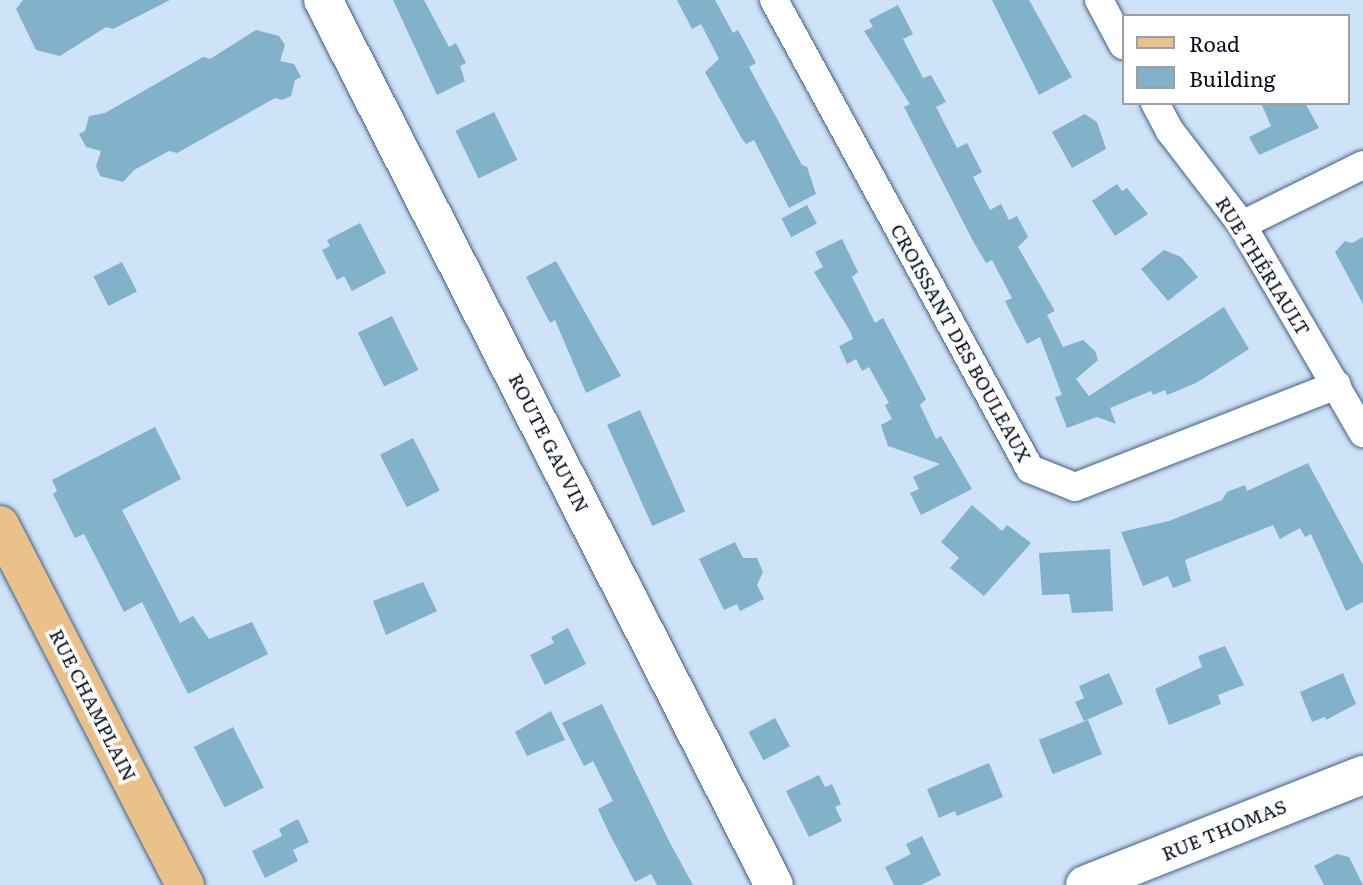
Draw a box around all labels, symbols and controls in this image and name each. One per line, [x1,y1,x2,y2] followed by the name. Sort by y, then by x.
[1122,14,1349,105] legend
[1189,27,1240,58] text: Road
[1189,62,1275,93] text: Building
[1211,192,1315,340] street label: RUE THÉRIAULT
[886,220,1036,466] street label: CROISSANT DES BOULEAUX
[504,370,594,516] street label: ROUTE GAUVIN
[45,625,141,785] street label: RUE CHAMPLAIN
[1158,795,1290,865] street label: RUE THOMAS

